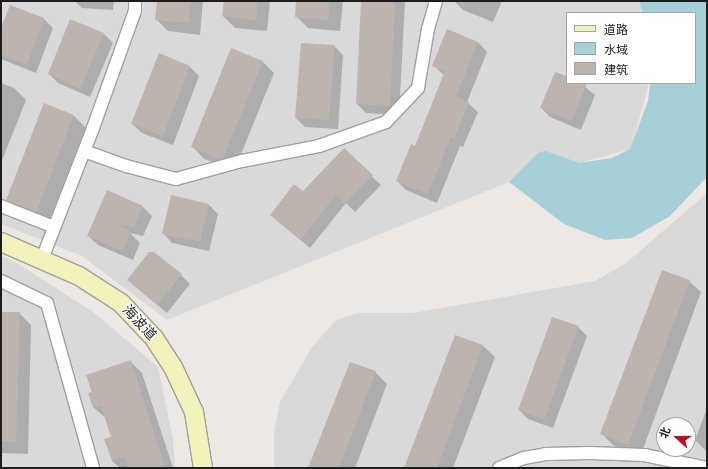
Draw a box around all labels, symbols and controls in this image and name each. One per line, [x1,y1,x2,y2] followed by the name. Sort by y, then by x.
[566,12,696,84] legend
[604,23,628,37] text: 道路
[604,43,628,57] text: 水域
[604,63,628,77] text: 建筑
[119,302,159,344] street label: 海波道
[656,417,696,457] north arrow
[657,425,673,440] text: 北

